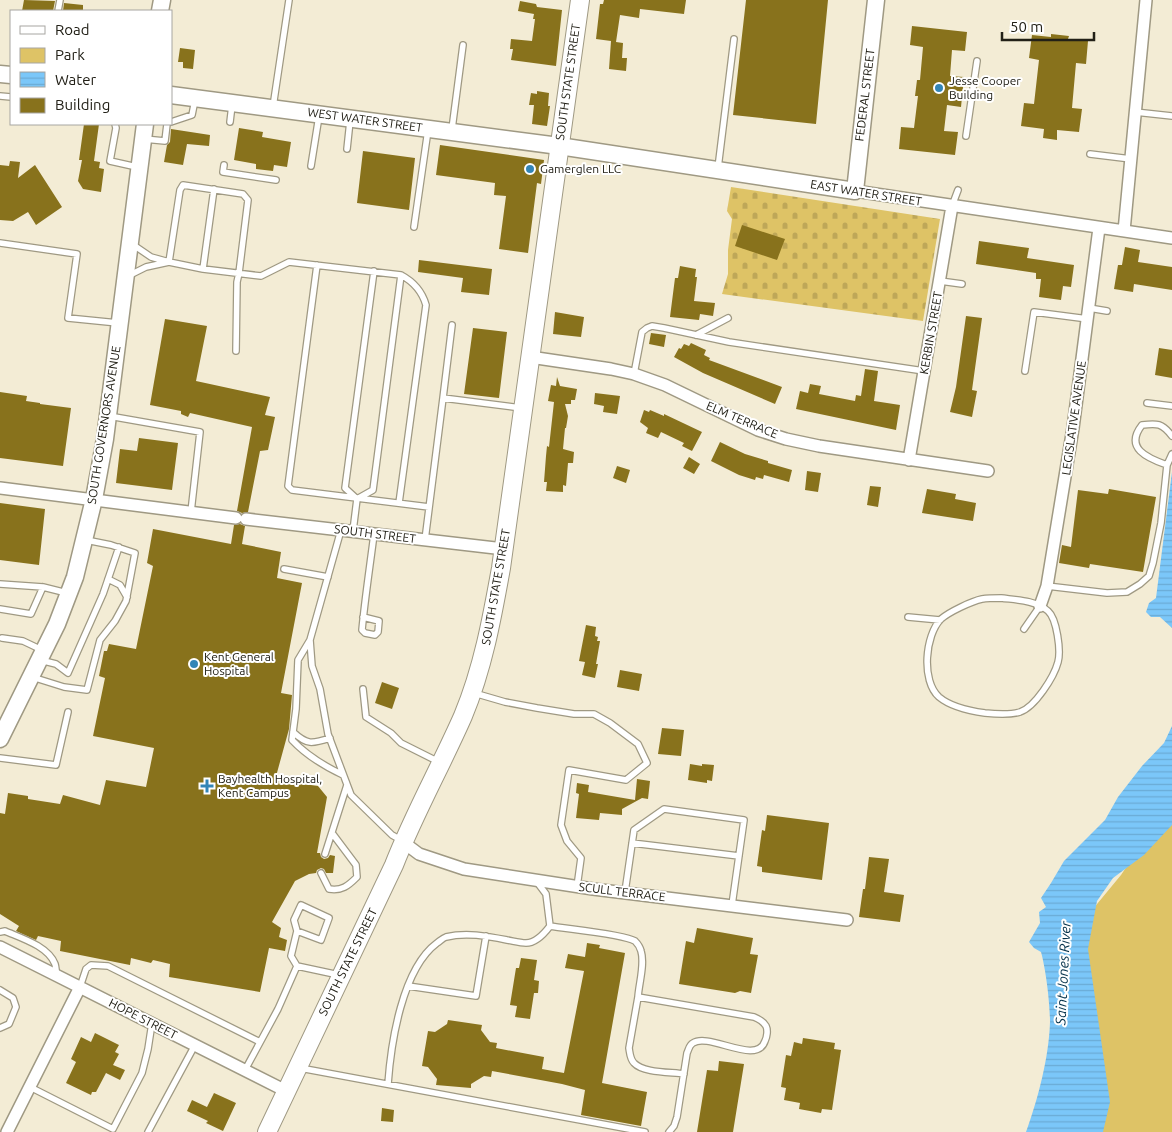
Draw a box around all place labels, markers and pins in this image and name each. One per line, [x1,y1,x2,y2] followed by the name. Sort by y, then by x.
[949,74,1021,101] place label: Jesse Cooper Building
[933,82,945,94] marker: Jesse Cooper Building
[540,162,622,175] place label: Gamerglen LLC
[524,163,536,175] marker: Gamerglen LLC
[204,650,274,677] place label: Kent General Hospital
[188,658,200,670] marker: Kent General Hospital
[218,772,322,799] place label: Bayhealth Hospital, Kent Campus
[200,779,214,793] marker: Bayhealth Hospital, Kent Campus

